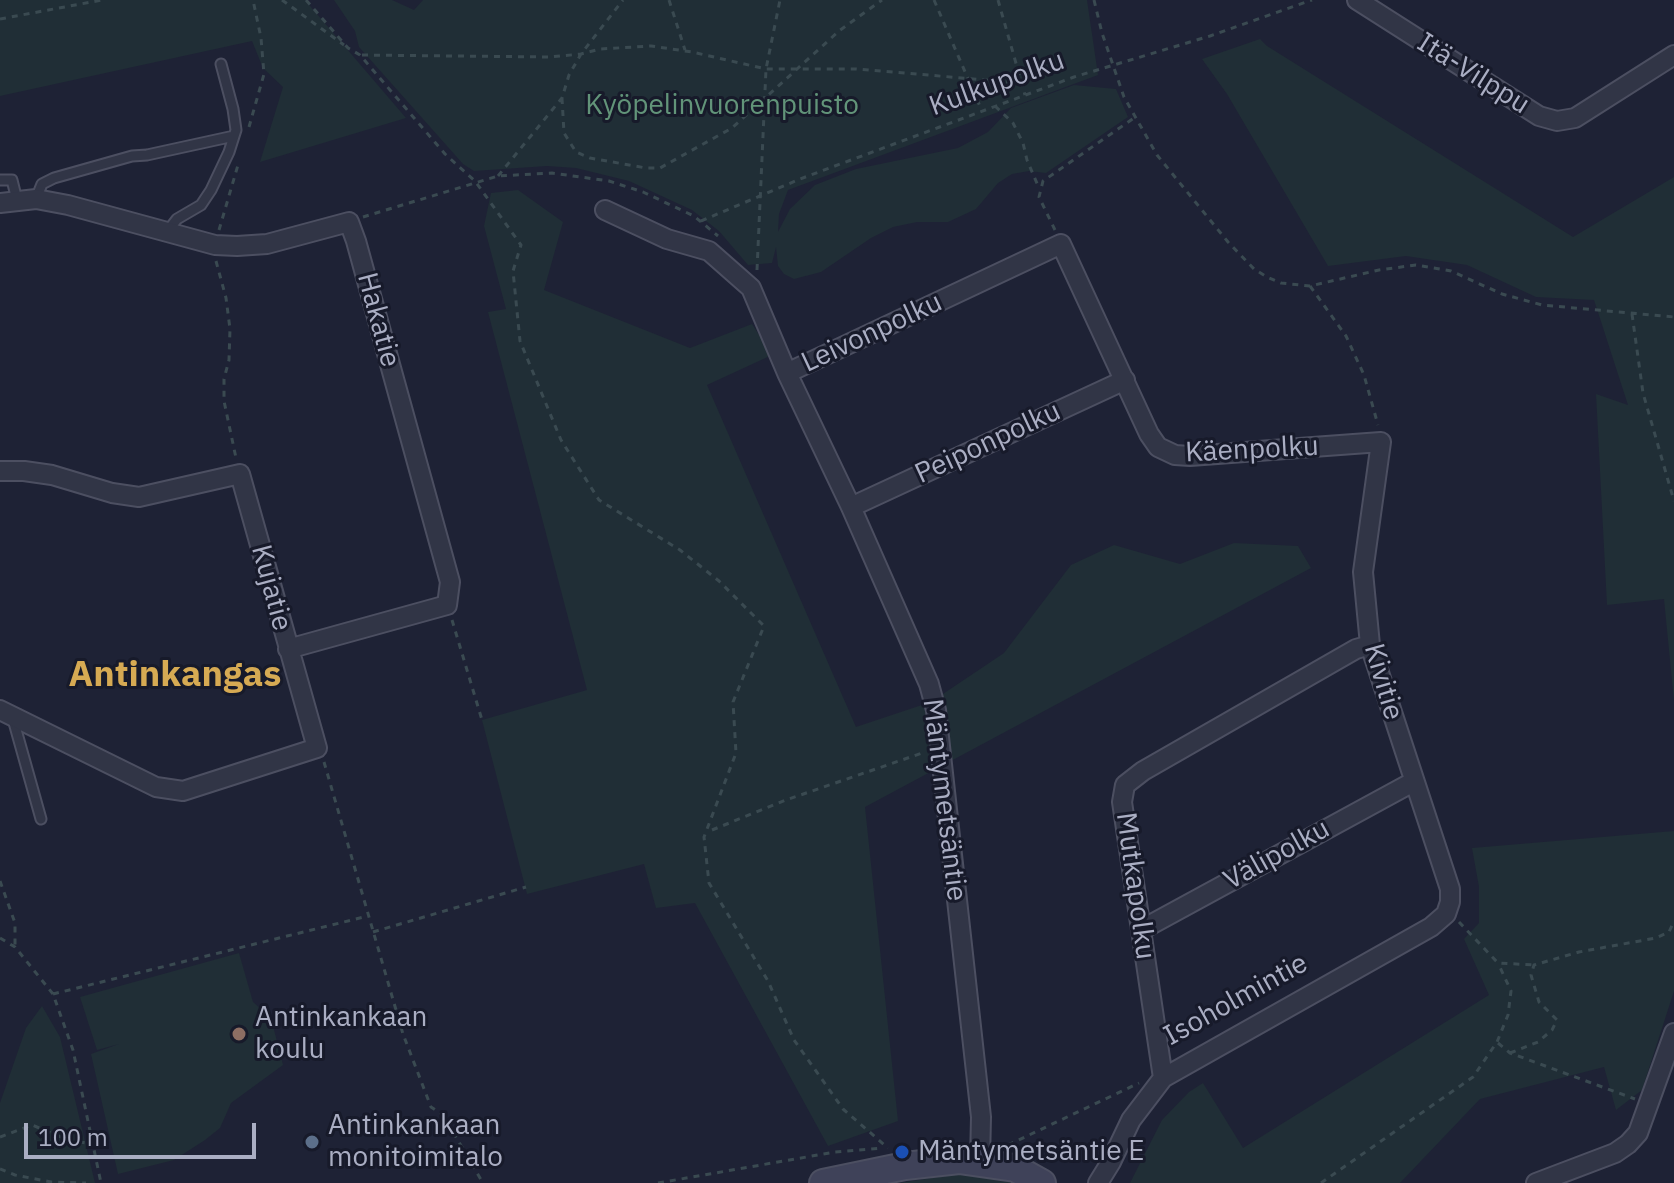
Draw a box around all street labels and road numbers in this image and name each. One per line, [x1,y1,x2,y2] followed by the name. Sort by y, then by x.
[1411,26,1535,122] street label: Itä-Vilppu
[925,44,1069,124] street label: Kulkupolku
[349,269,407,371] street label: Hakatie
[796,286,948,380] street label: Leivonpolku
[910,395,1066,491] street label: Peiponpolku
[1184,430,1320,470] street label: Käenpolku
[243,541,299,635] street label: Kujatie
[1356,640,1410,724] street label: Kivitie
[915,697,973,903] street label: Mäntymetsäntie
[1108,810,1162,962] street label: Mutkapolku
[1218,812,1336,898] street label: Välipolku
[1158,947,1314,1053] street label: Isoholmintie

